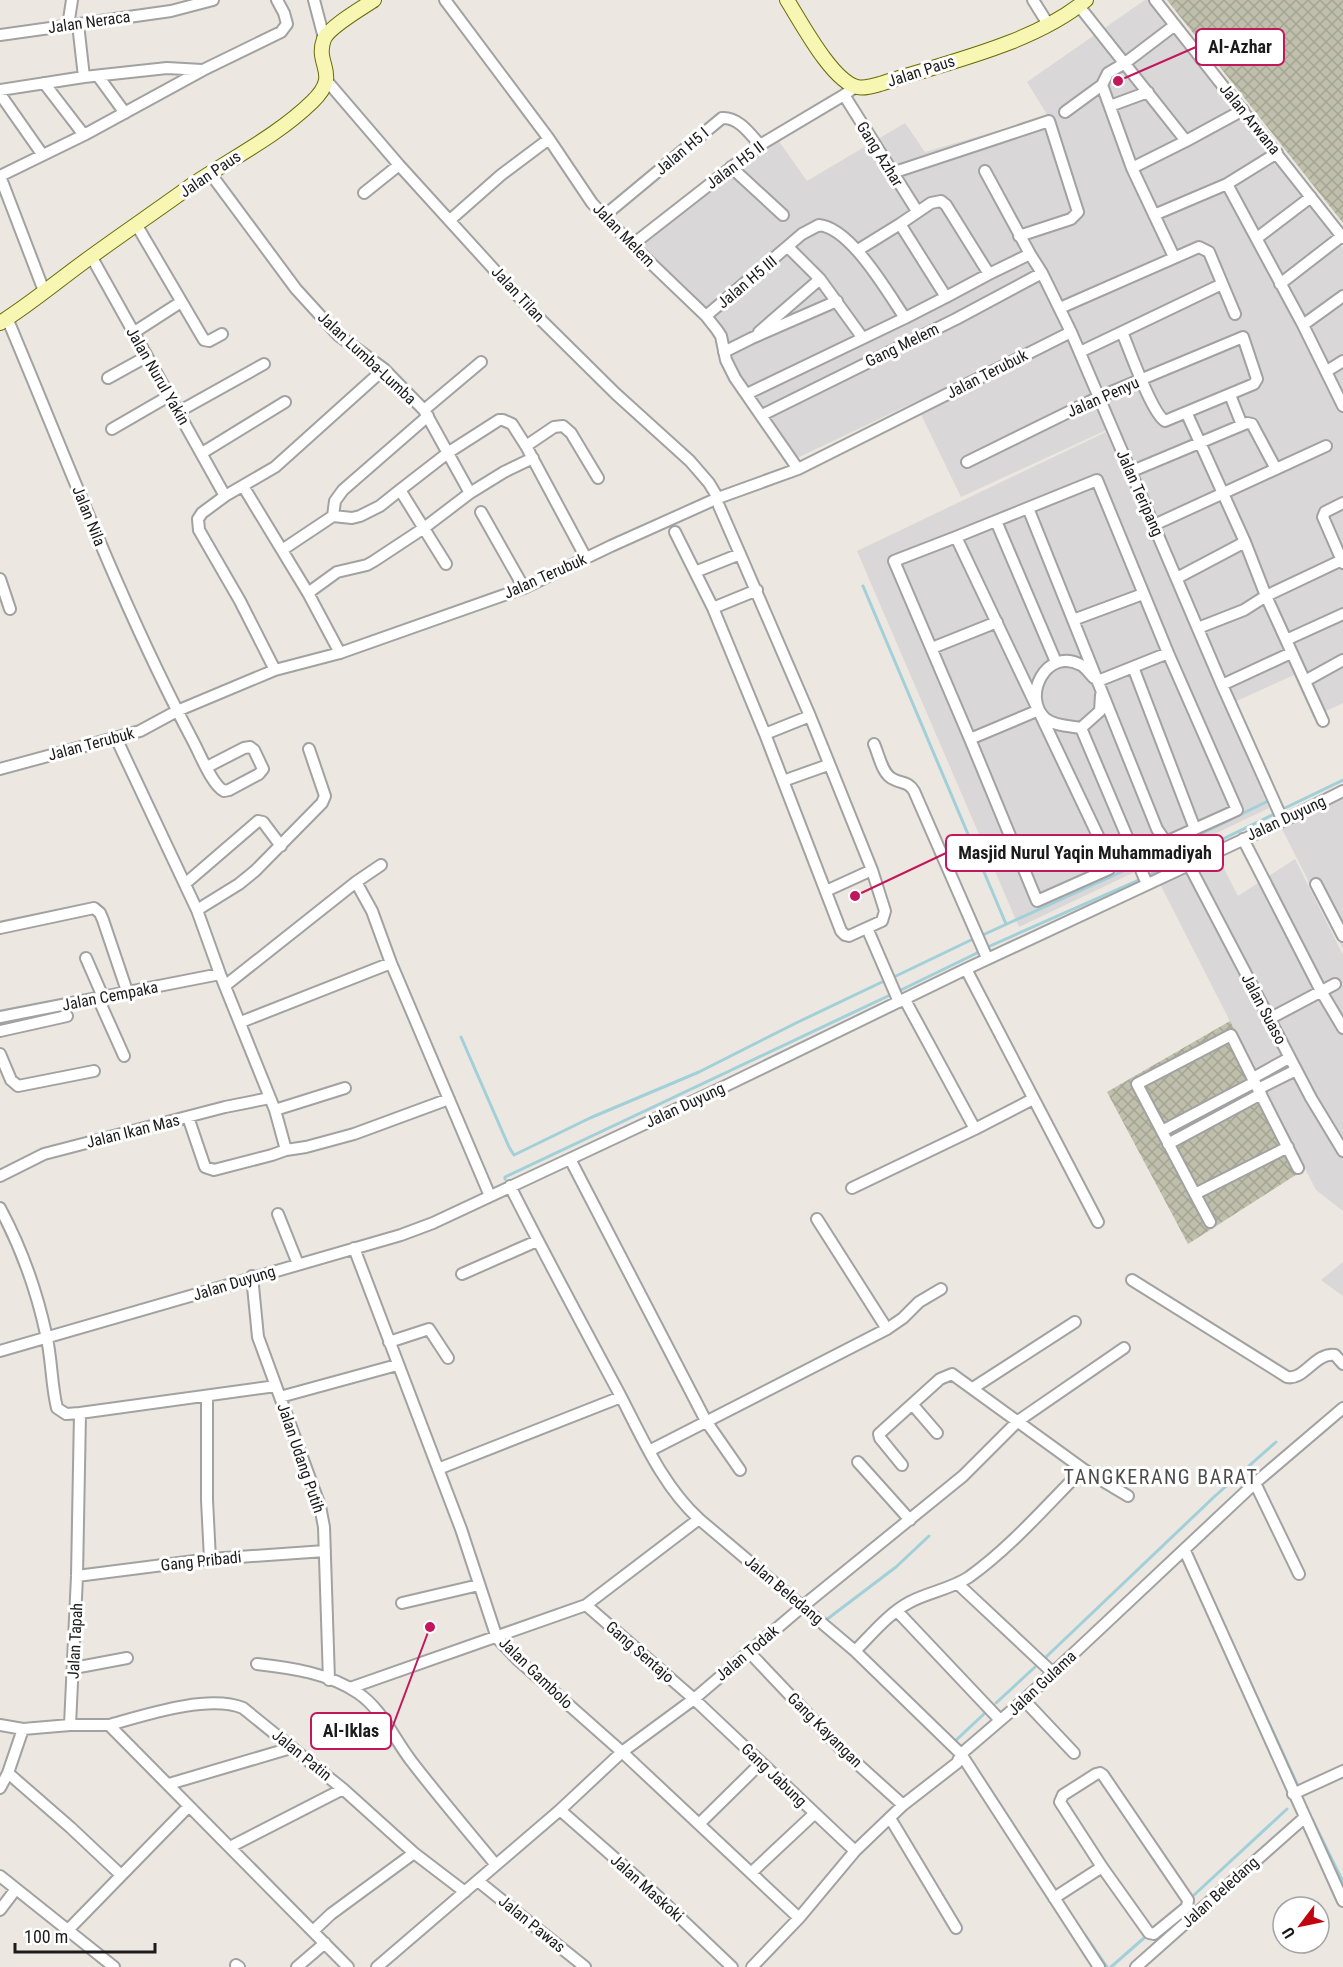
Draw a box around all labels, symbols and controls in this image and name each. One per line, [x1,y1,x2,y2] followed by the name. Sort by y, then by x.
[47,7,131,37] street label: Jalan Neraca
[1196,29,1284,65] callout: Al-Azhar
[1208,36,1272,57] text: Al-Azhar
[885,51,957,91] street label: Jalan Paus
[1216,80,1284,158] street label: Jalan Arwana
[853,118,907,190] street label: Gang Azhar
[652,123,712,179] street label: Jalan H5 I
[702,137,768,193] street label: Jalan H5 II
[176,147,244,201] street label: Jalan Paus
[589,199,659,271] street label: Jalan Melem
[713,252,781,312] street label: Jalan H5 III
[488,262,548,326] street label: Jalan Tilan
[314,308,420,408] street label: Jalan Lumba-Lumba
[862,319,942,371] street label: Gang Melem
[122,324,194,428] street label: Jalan Nurul Yakin
[943,345,1031,403] street label: Jalan Terubuk
[1064,373,1142,421] street label: Jalan Penyu
[1112,447,1168,539] street label: Jalan Teripang
[68,483,110,549] street label: Jalan Nila
[501,549,590,603] street label: Jalan Terubuk
[46,723,137,765] street label: Jalan Terubuk
[1243,791,1329,845] street label: Jalan Duyung
[946,835,1223,871] callout: Masjid Nurul Yaqin Muhammadiyah
[958,842,1212,863] text: Masjid Nurul Yaqin Muhammadiyah
[1237,970,1291,1048] street label: Jalan Suaso
[60,977,160,1015] street label: Jalan Cempaka
[642,1078,728,1132] street label: Jalan Duyung
[84,1110,182,1152] street label: Jalan Ikan Mas
[191,1261,277,1305] street label: Jalan Duyung
[273,1401,329,1515] street label: Jalan Udang Putih
[1064,1465,1258,1489] district label: TANGKERANG BARAT
[160,1547,242,1575] street label: Gang Pribadi
[741,1552,827,1628] street label: Jalan Beledang
[64,1602,86,1680] street label: Jalan Tapah
[602,1617,678,1687] street label: Gang Sentajo
[712,1621,783,1685] street label: Jalan Todak
[495,1633,577,1713] street label: Jalan Gambolo
[1004,1647,1080,1719] street label: Jalan Gulama
[784,1689,866,1771] street label: Gang Kayangan
[311,1713,391,1749] callout: Al-Iklas
[323,1720,379,1741] text: Al-Iklas
[269,1725,335,1785] street label: Jalan Patin
[738,1739,810,1811] street label: Gang Jabung
[607,1850,687,1926] street label: Jalan Maskoki
[1178,1853,1262,1931] street label: Jalan Beledang
[495,1891,569,1957] street label: Jalan Pawas
[1271,1895,1331,1955] north arrow
[15,1916,154,1954] scale bar
[1278,1924,1299,1942] text: U
[24,1926,68,1947] text: 100 m

